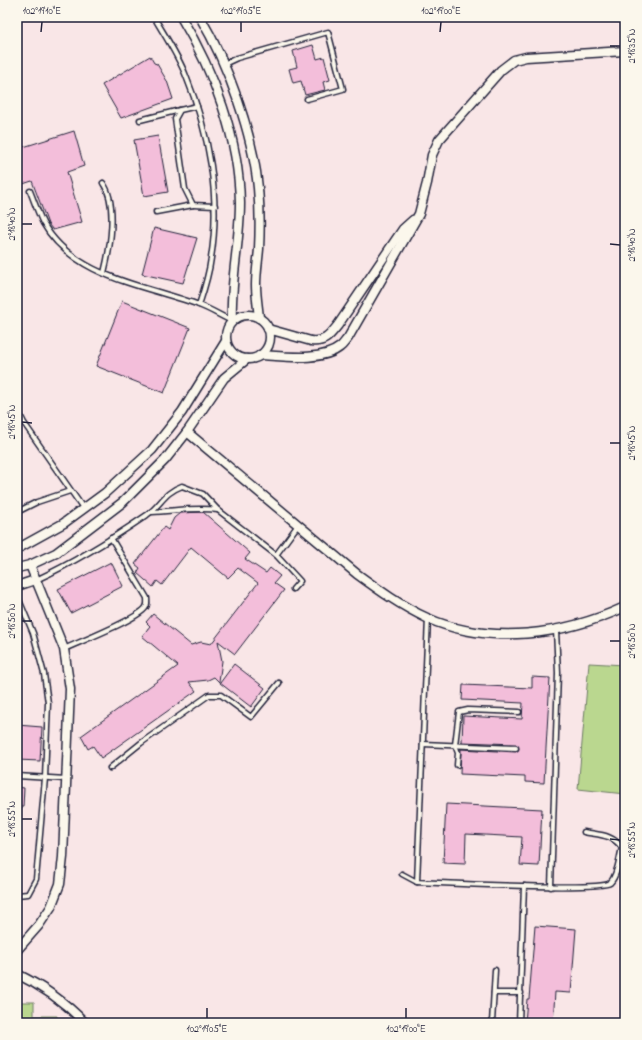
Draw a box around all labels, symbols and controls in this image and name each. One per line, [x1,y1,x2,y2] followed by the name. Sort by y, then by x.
[23,4,61,19] text: 102°19'10"E
[221,4,261,19] text: 102°19'05"E
[421,4,461,19] text: 102°19'00"E
[625,28,640,63] text: 2°18'35"N
[5,207,20,241] text: 2°18'40"N
[625,228,640,262] text: 2°18'40"N
[5,404,20,439] text: 2°18'45"N
[625,425,640,460] text: 2°18'45"N
[5,603,20,638] text: 2°18'50"N
[625,623,640,658] text: 2°18'50"N
[5,801,20,837] text: 2°18'55"N
[625,822,640,858] text: 2°18'55"N
[187,1022,227,1037] text: 102°19'05"E
[386,1022,426,1037] text: 102°19'00"E

